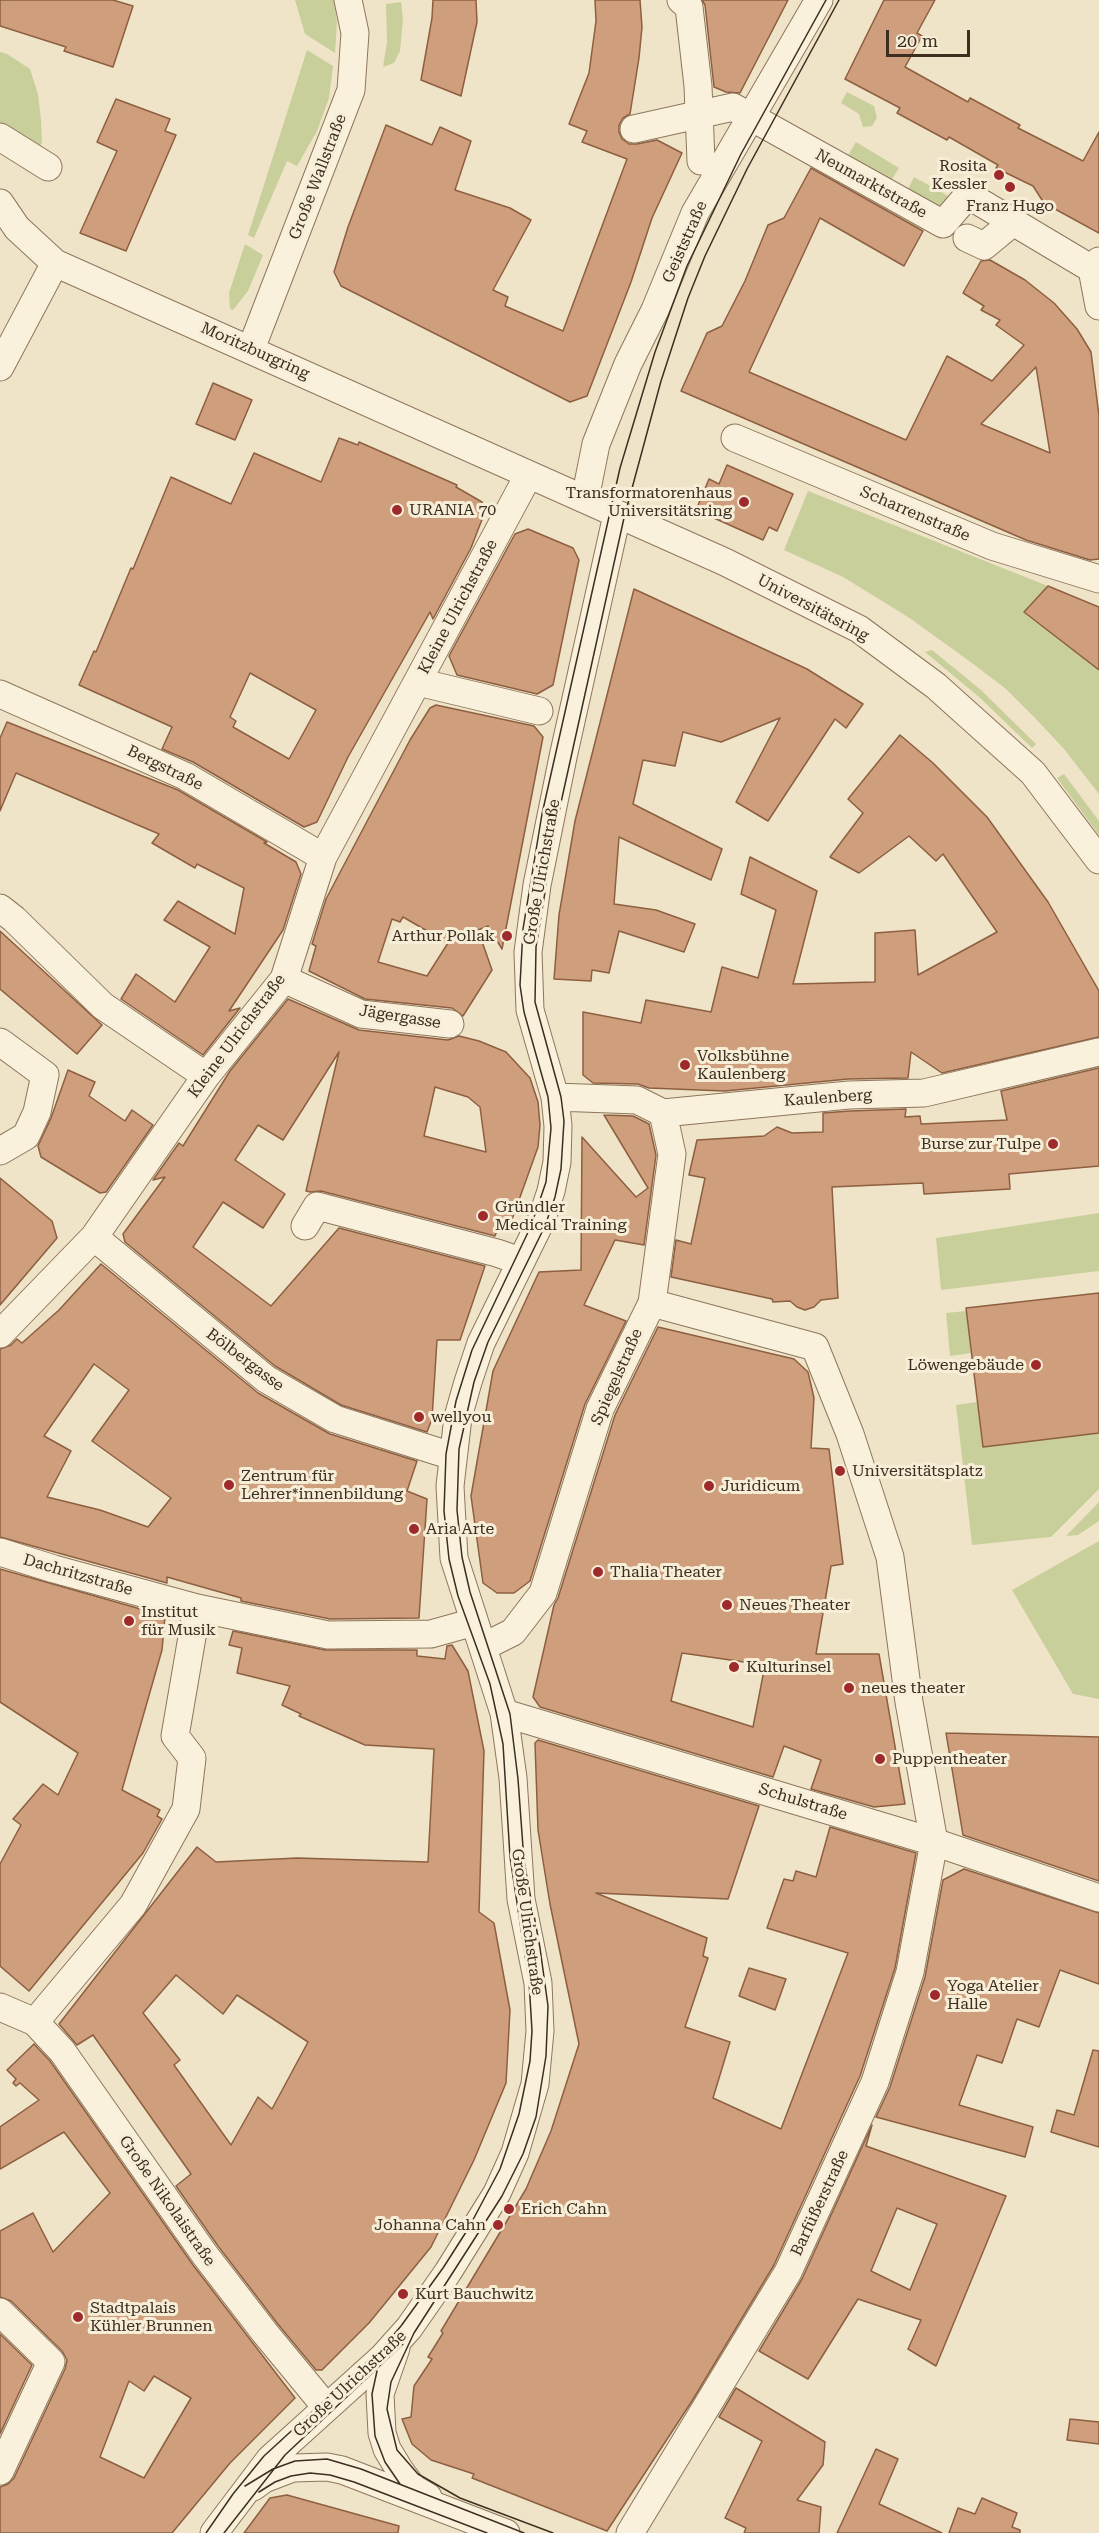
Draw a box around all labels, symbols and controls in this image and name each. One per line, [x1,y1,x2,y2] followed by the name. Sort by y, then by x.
[889,18,973,56] scale bar
[897,30,938,51] text: 20 m
[285,111,351,243] street label: Große Wallstraße
[812,145,930,223] street label: Neumarktstraße
[931,156,987,194] place label: Rosita Kessler
[992,168,1006,182] marker: Rosita Kessler
[1003,180,1017,194] marker: Franz Hugo
[966,196,1054,216] place label: Franz Hugo
[658,198,712,286] street label: Geiststraße
[198,318,312,384] street label: Moritzburgring
[857,482,973,546] street label: Scharrenstraße
[566,483,732,521] place label: Transformatorenhaus Universitätsring
[737,495,751,509] marker: Transformatorenhaus Universitätsring
[409,500,496,520] place label: URANIA 70
[390,503,404,517] marker: URANIA 70
[414,536,502,678] street label: Kleine Ulrichstraße
[754,570,872,646] street label: Universitätsring
[124,741,206,795] street label: Bergstraße
[520,798,564,946] street label: Große Ulrichstraße
[392,926,495,946] place label: Arthur Pollak
[500,929,514,943] marker: Arthur Pollak
[184,970,290,1102] street label: Kleine Ulrichstraße
[358,1001,442,1033] street label: Jägergasse
[697,1046,789,1084] place label: Volksbühne Kaulenberg
[678,1058,692,1072] marker: Volksbühne Kaulenberg
[783,1085,873,1111] street label: Kaulenberg
[921,1134,1041,1154] place label: Burse zur Tulpe
[1046,1137,1060,1151] marker: Burse zur Tulpe
[495,1197,626,1235] place label: Gründler Medical Training
[476,1209,490,1223] marker: Gründler Medical Training
[202,1325,288,1395] street label: Bölbergasse
[587,1326,647,1428] street label: Spiegelstraße
[907,1355,1024,1375] place label: Löwengebäude
[1029,1358,1043,1372] marker: Löwengebäude
[431,1407,491,1427] place label: wellyou
[412,1410,426,1424] marker: wellyou
[852,1461,982,1481] place label: Universitätsplatz
[833,1464,847,1478] marker: Universitätsplatz
[241,1466,403,1504] place label: Zentrum für Lehrer*innenbildung
[721,1476,800,1496] place label: Juridicum
[222,1478,236,1492] marker: Zentrum für Lehrer*innenbildung
[702,1479,716,1493] marker: Juridicum
[426,1519,494,1539] place label: Aria Arte
[407,1522,421,1536] marker: Aria Arte
[21,1550,135,1600] street label: Dachritzstraße
[610,1562,722,1582] place label: Thalia Theater
[591,1565,605,1579] marker: Thalia Theater
[739,1595,850,1615] place label: Neues Theater
[720,1598,734,1612] marker: Neues Theater
[141,1602,216,1640] place label: Institut für Musik
[122,1614,136,1628] marker: Institut für Musik
[746,1657,831,1677] place label: Kulturinsel
[727,1660,741,1674] marker: Kulturinsel
[861,1678,965,1698] place label: neues theater
[842,1681,856,1695] marker: neues theater
[892,1749,1007,1769] place label: Puppentheater
[873,1752,887,1766] marker: Puppentheater
[756,1779,850,1825] street label: Schulstraße
[507,1848,547,1996] street label: Große Ulrichstraße
[947,1976,1039,2014] place label: Yoga Atelier Halle
[928,1988,942,2002] marker: Yoga Atelier Halle
[115,2132,219,2270] street label: Große Nikolaistraße
[787,2147,853,2259] street label: Barfüßerstraße
[521,2199,607,2219] place label: Erich Cahn
[502,2202,516,2216] marker: Erich Cahn
[374,2215,486,2235] place label: Johanna Cahn
[491,2218,505,2232] marker: Johanna Cahn
[415,2284,533,2304] place label: Kurt Bauchwitz
[396,2287,410,2301] marker: Kurt Bauchwitz
[90,2298,213,2336] place label: Stadtpalais Kühler Brunnen
[71,2310,85,2324] marker: Stadtpalais Kühler Brunnen
[289,2327,411,2441] street label: Große Ulrichstraße

